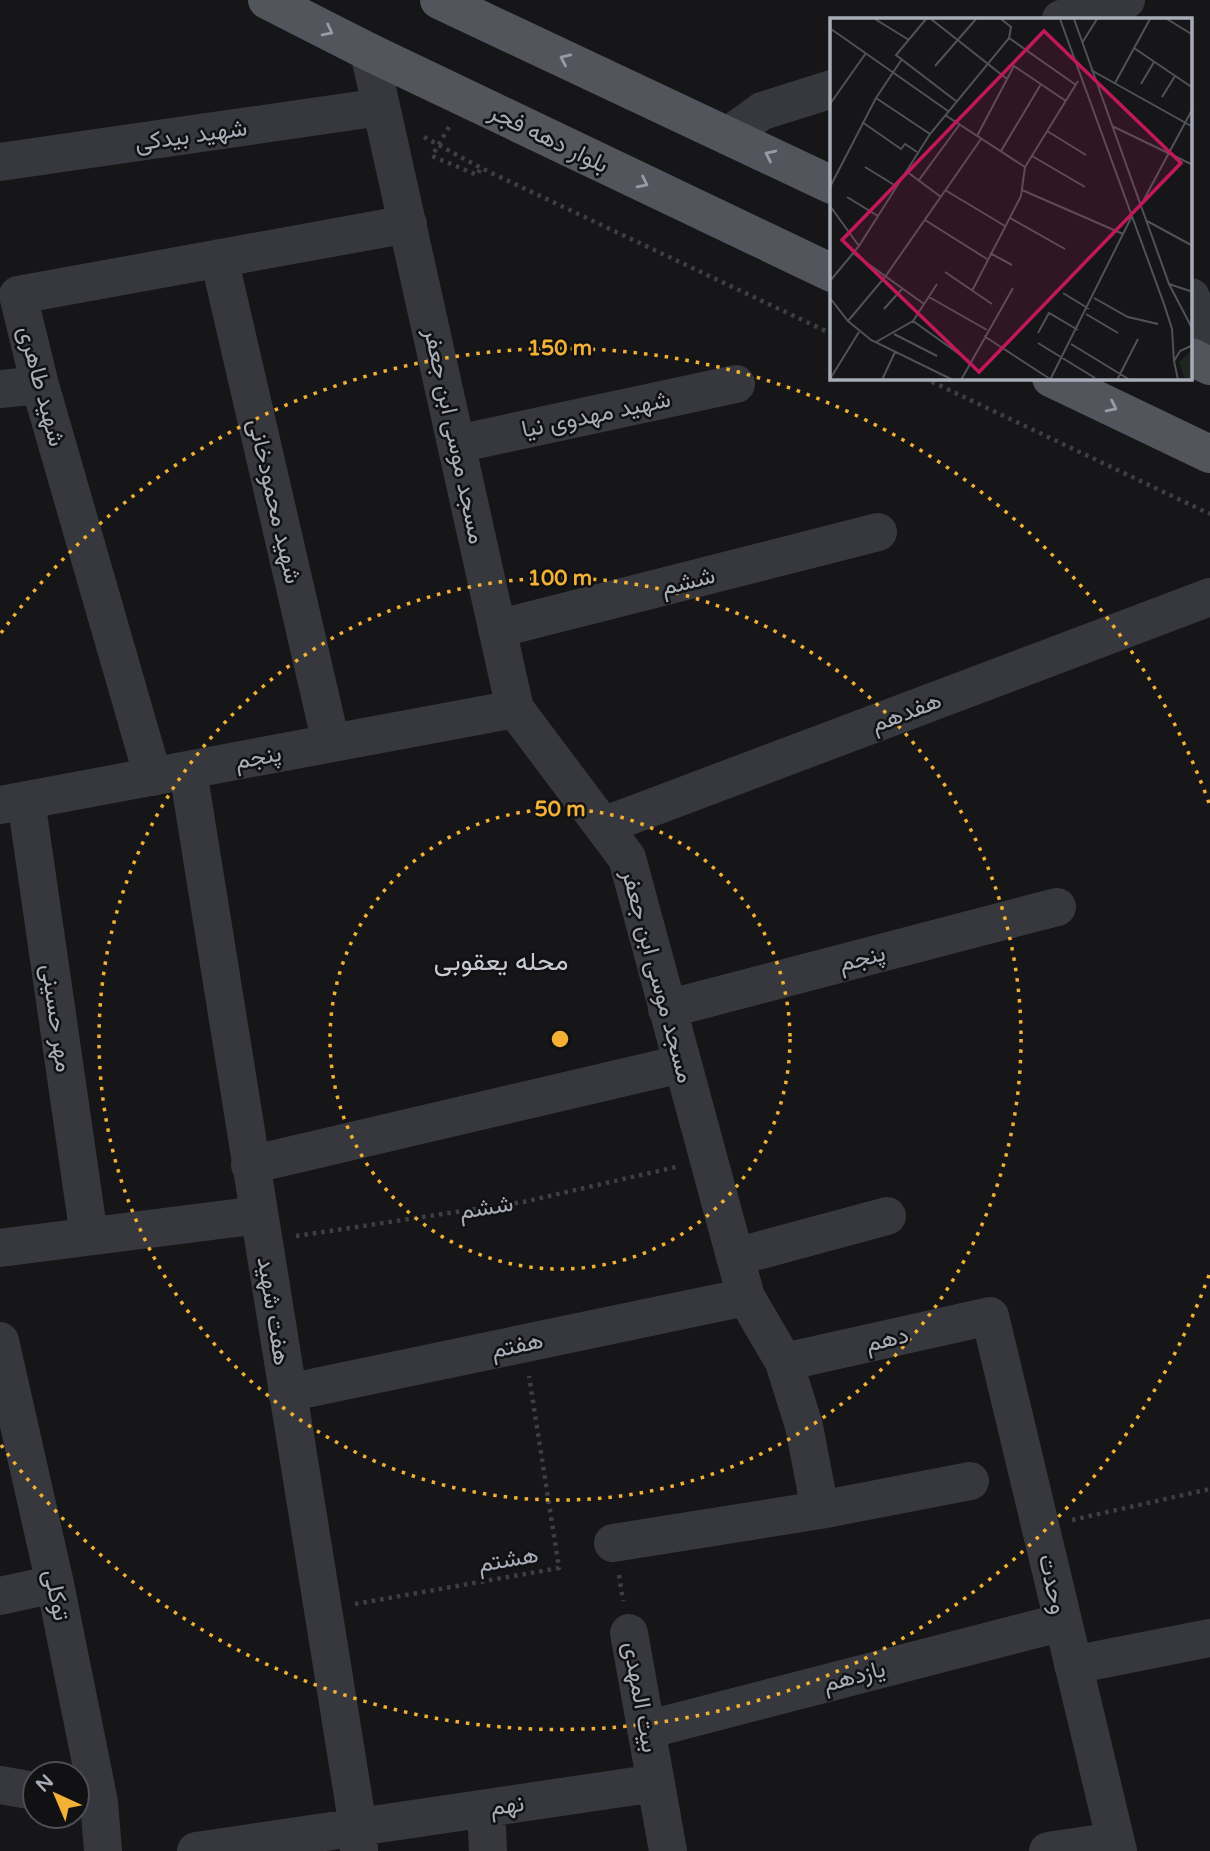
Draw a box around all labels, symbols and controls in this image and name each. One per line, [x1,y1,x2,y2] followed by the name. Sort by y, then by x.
[830,18,1192,380] inset map
[321,23,333,36] one-way arrow
[559,53,572,67] one-way arrow
[484,97,613,180] street label: بلوار دهه فجر
[133,113,249,158] street label: شهید بیدکی
[765,150,778,164] one-way arrow
[636,175,648,189] one-way arrow
[12,323,71,449] street label: شهید طاهری
[417,325,492,547] street label: مسجد موسی ابن جعفر
[528,336,592,361] text: 150 m
[519,385,673,444] street label: شهید مهدوی نیا
[1105,399,1117,413] one-way arrow
[241,416,308,586] street label: شهید محمودخانی
[658,561,718,603] street label: ششم
[528,566,592,591] text: 100 m
[867,686,946,740] street label: هفدهم
[232,739,284,777] street label: پنجم
[534,797,586,822] text: 50 m
[615,865,700,1086] street label: مسجد موسی ابن جعفر
[836,938,889,980] street label: پنجم
[434,946,568,977] district label: محله یعقوبی
[35,962,78,1074] street label: مهر حسینی
[548,1027,572,1051] centre of rings
[457,1189,515,1227] street label: ششم
[251,1255,296,1367] street label: هفت شهید
[863,1320,912,1359] street label: دهم
[488,1326,546,1366] street label: هفتم
[476,1540,541,1580] street label: هشتم
[1032,1551,1073,1617] street label: وحدت
[37,1567,76,1623] street label: توکلی
[616,1639,665,1755] street label: بیت المهدی
[820,1654,889,1700] street label: یازدهم
[21,1760,91,1830] north arrow
[32,1770,58,1797] text: N
[488,1789,526,1823] street label: نهم

